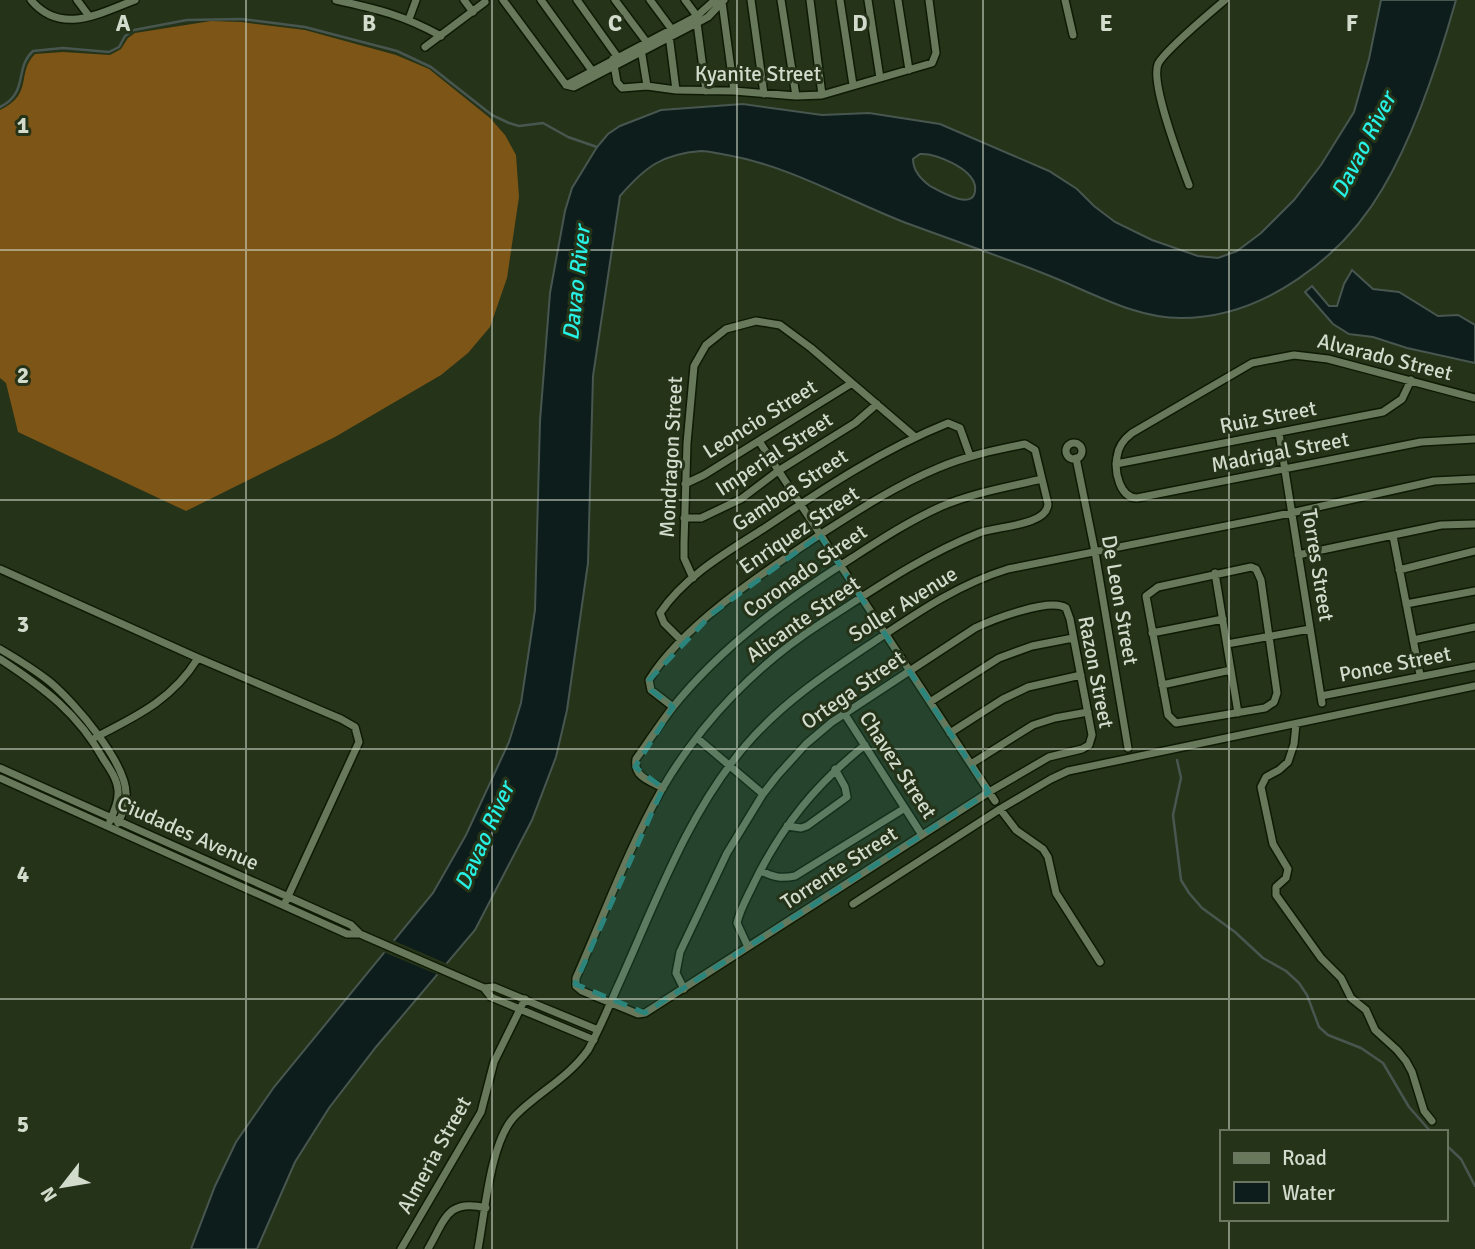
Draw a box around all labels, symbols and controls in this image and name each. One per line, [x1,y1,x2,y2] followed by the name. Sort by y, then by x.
[116,9,131,38] text: A
[362,9,376,38] text: B
[608,9,622,38] text: C
[852,9,868,38] text: D
[1099,9,1113,38] text: E
[1346,9,1358,38] text: F
[695,61,821,87] street label: Kyanite Street
[1324,84,1404,203] water label: Davao River
[17,111,29,140] text: 1
[556,221,597,342] water label: Davao River
[1315,328,1455,386] street label: Alvarado Street
[17,361,29,390] text: 2
[698,374,822,464] street label: Leoncio Street
[654,376,688,538] street label: Mondragon Street
[1217,395,1319,439] street label: Ruiz Street
[711,406,837,502] street label: Imperial Street
[1209,426,1351,478] street label: Madrigal Street
[727,443,853,537] street label: Gamboa Street
[734,480,864,580] street label: Enriquez Street
[1296,507,1340,623] street label: Torres Street
[738,519,872,623] street label: Coronado Street
[1096,533,1144,667] street label: De Leon Street
[844,560,962,648] street label: Soller Avenue
[741,570,865,668] street label: Alicante Street
[17,610,29,639] text: 3
[1072,614,1120,730] street label: Razon Street
[1337,640,1453,688] street label: Ponce Street
[796,645,910,735] street label: Ortega Street
[854,706,942,824] street label: Chavez Street
[448,775,523,895] water label: Davao River
[113,790,263,876] street label: Ciudades Avenue
[776,821,902,915] street label: Torrente Street
[17,860,29,889] text: 4
[391,1092,477,1218] street label: Almeria Street
[17,1110,29,1139] text: 5
[1220,1130,1447,1221] legend
[1282,1145,1327,1171] text: Road
[28,1151,98,1221] north arrow
[1282,1180,1335,1206] text: Water
[36,1182,63,1206] text: N

